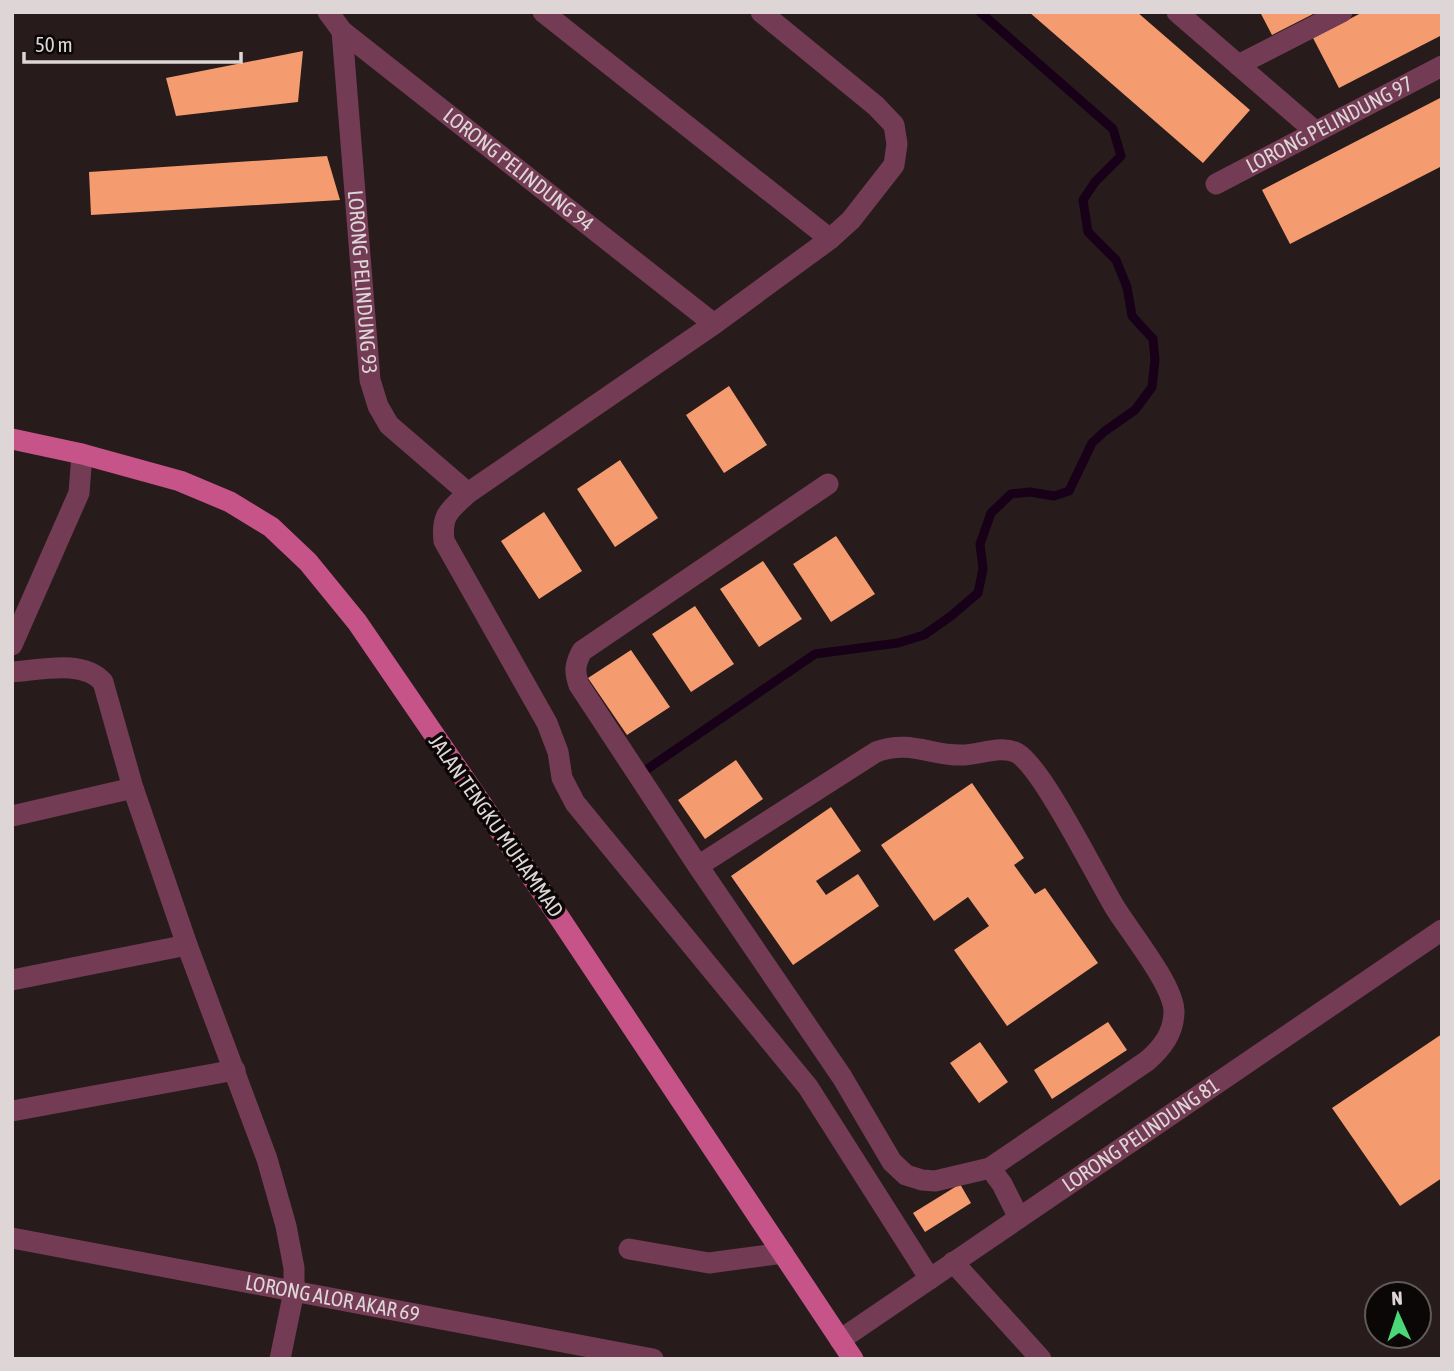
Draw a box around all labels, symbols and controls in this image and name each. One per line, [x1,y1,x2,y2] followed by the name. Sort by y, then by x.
[24,21,242,65] scale bar
[35,32,73,56] text: 50 m
[1242,71,1416,177] street label: LORONG PELINDUNG 97
[439,103,599,236] street label: LORONG PELINDUNG 94
[344,189,382,375] street label: LORONG PELINDUNG 93
[425,730,569,921] street label: JALAN TENGKU MUHAMMAD
[1057,1072,1223,1196] street label: LORONG PELINDUNG 81
[243,1269,422,1326] street label: LORONG ALOR AKAR 69
[1363,1280,1433,1350] north arrow
[1391,1287,1403,1309] text: N

